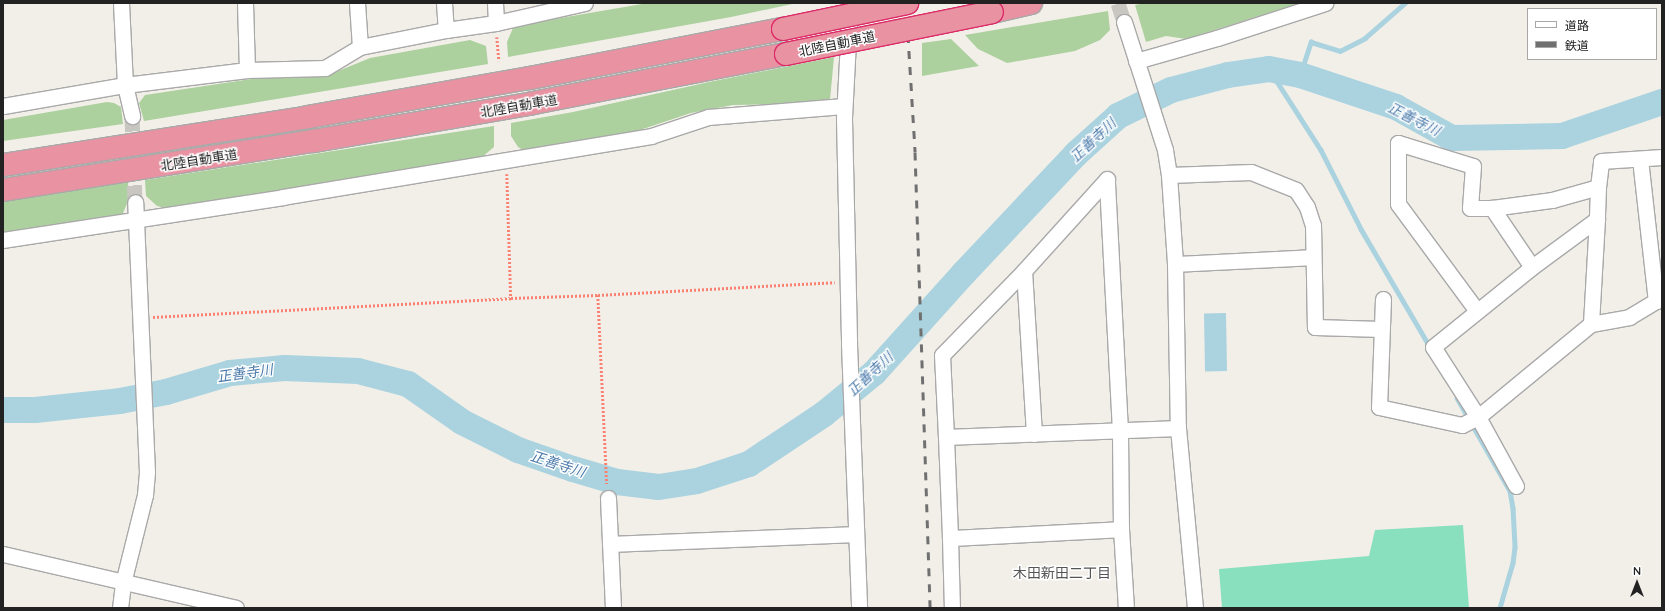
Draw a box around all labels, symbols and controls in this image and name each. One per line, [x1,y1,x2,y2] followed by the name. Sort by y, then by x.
[1527,8,1657,60] legend
[1565,18,1589,33] text: 道路
[797,28,877,60] street label: 北陸自動車道
[1565,38,1589,53] text: 鉄道
[479,92,559,120] street label: 北陸自動車道
[1385,99,1443,139] water label: 正善寺川
[1067,115,1119,165] water label: 正善寺川
[159,146,239,174] street label: 北陸自動車道
[844,349,896,399] water label: 正善寺川
[216,361,274,385] water label: 正善寺川
[529,447,587,481] water label: 正善寺川
[1617,563,1657,603] north arrow
[1633,564,1641,578] text: N
[1013,565,1111,581] district label: 木田新田二丁目

